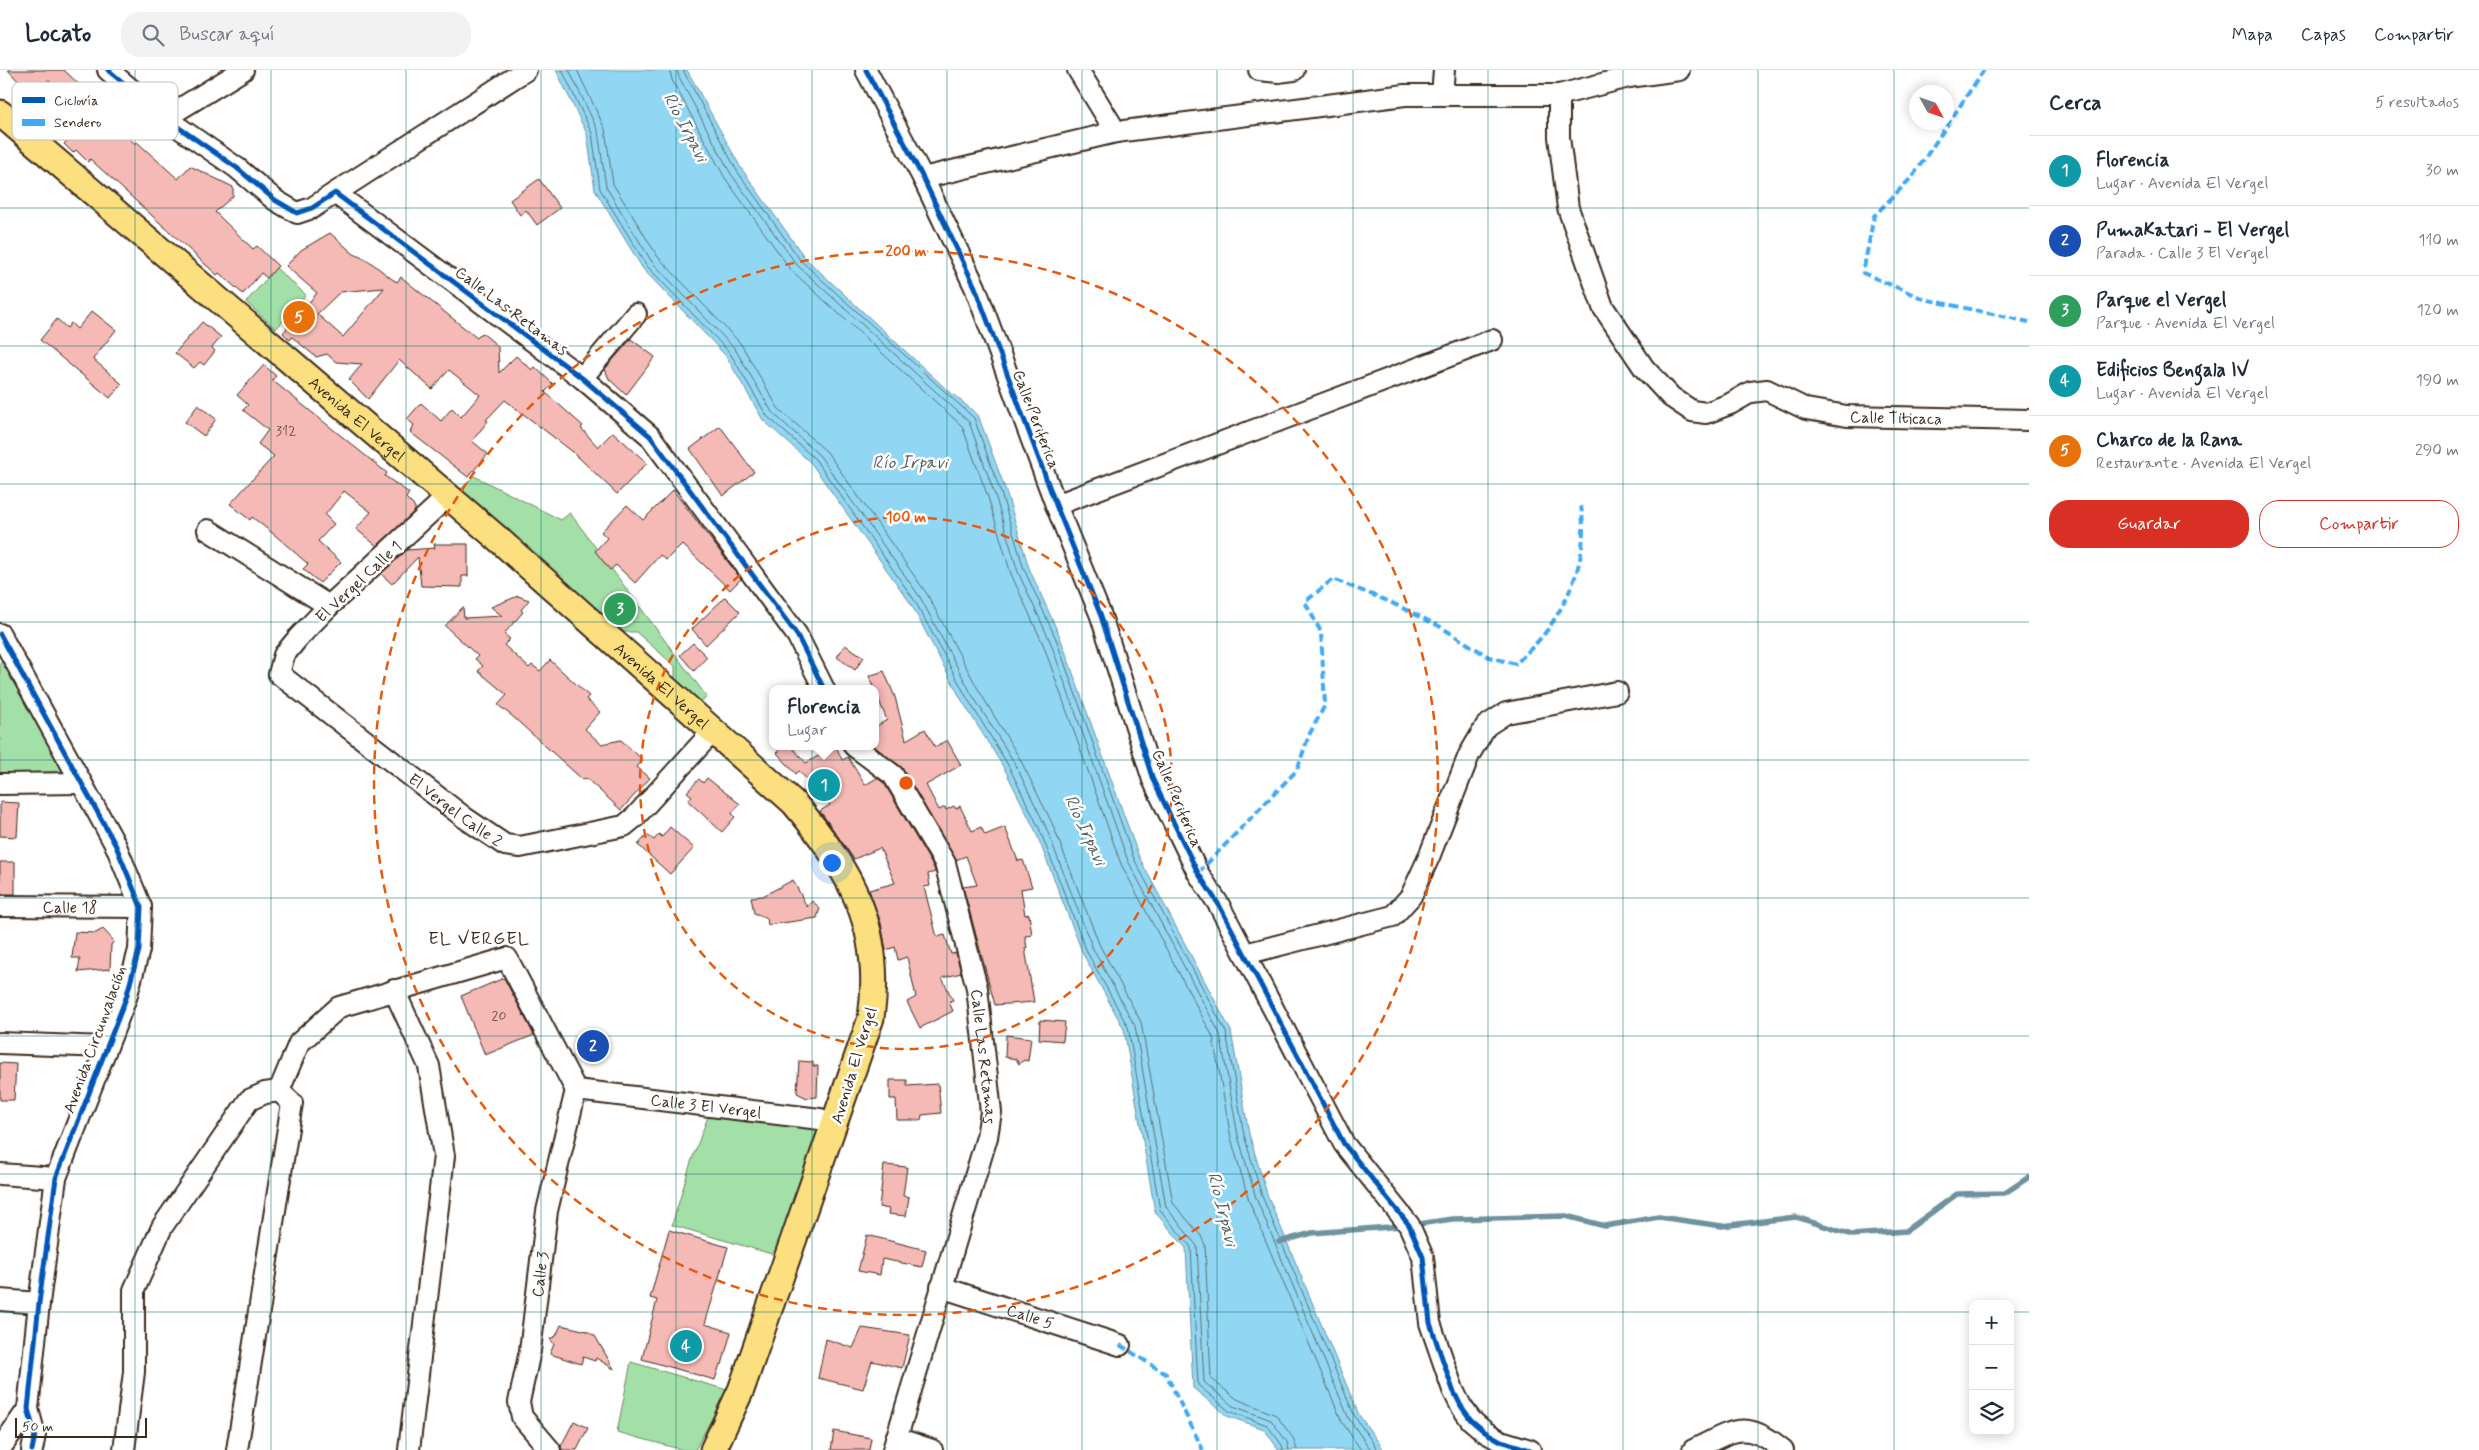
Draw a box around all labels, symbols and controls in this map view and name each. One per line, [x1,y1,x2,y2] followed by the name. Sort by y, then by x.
[121,12,471,57] search box
[25,19,91,50] text: Locato
[139,21,167,49] icon: search
[179,22,275,47] text: Buscar aquí
[2232,23,2273,47] text: Mapa
[2301,23,2346,47] text: Capas
[2374,23,2454,47] text: Compartir
[12,82,178,140] legend
[1909,85,1954,130] north arrow
[657,88,714,168] water label: Río Irpavi
[2049,89,2102,117] text: Cerca
[54,92,98,110] text: Ciclovía
[2375,92,2459,113] text: 5 resultados
[54,114,101,132] text: Sendero
[2096,148,2170,173] text: Florencia
[2061,160,2069,181] text: 1
[2426,160,2459,181] text: 30 m
[2096,173,2268,194] text: Lugar · Avenida El Vergel
[2096,218,2289,243] text: PumaKatari - El Vergel
[2061,230,2069,251] text: 2
[2418,230,2459,251] text: 110 m
[886,242,927,262] text: 200 m
[2096,243,2269,264] text: Parada · Calle 3 El Vergel
[450,262,572,360] street label: Calle Las Retamas
[2096,288,2226,313] text: Parque el Vergel
[283,298,315,336] pin: 5
[2061,300,2069,321] text: 3
[2417,300,2459,321] text: 120 m
[2096,313,2275,334] text: Parque · Avenida El Vergel
[2096,358,2249,383] text: Edificios Bengala IV
[1007,367,1064,472] street label: Calle Periferica
[2060,370,2070,391] text: 4
[2416,370,2459,391] text: 190 m
[304,372,409,467] street label: Avenida El Vergel
[2096,383,2268,404] text: Lugar · Avenida El Vergel
[1850,407,1942,430] street label: Calle Titicaca
[276,422,296,440] house number: 312
[2096,428,2242,453] text: Charco de la Rana
[2060,440,2070,461] text: 5
[2415,440,2459,461] text: 290 m
[872,451,950,475] water label: Río Irpavi
[2096,453,2311,474] text: Restaurante · Avenida El Vergel
[2049,500,2249,548] button: Guardar
[2259,500,2459,548] button: Compartir
[886,508,926,528] text: 100 m
[311,537,407,628] street label: El Vergel Calle 1
[604,590,636,628] pin: 3
[609,638,713,734] street label: Avenida El Vergel
[769,685,879,750] popup
[787,695,861,720] text: Florencia
[787,720,827,741] text: Lugar
[1147,746,1207,851] street label: Calle Periferica
[808,766,840,804] pin: 1
[404,769,506,852] street label: El Vergel Calle 2
[897,774,915,792] centre of rings
[1058,791,1113,871] water label: Río Irpavi
[819,850,845,876] your location
[43,897,97,919] street label: Calle 18
[428,927,530,951] district label: EL VERGEL
[59,963,132,1116] street label: Avenida Circunvalación
[965,988,1000,1126] street label: Calle Las Retamas
[827,1005,882,1126] street label: Avenida El Vergel
[492,1007,506,1025] house number: 20
[577,1027,609,1065] pin: 2
[649,1090,762,1124] street label: Calle 3 El Vergel
[1201,1170,1243,1251] water label: Río Irpavi
[528,1250,554,1299] street label: Calle 3
[1004,1300,1056,1335] street label: Calle 5
[1969,1300,2014,1435] map controls
[1969,1300,2014,1345] button: +
[670,1327,702,1365] pin: 4
[1969,1345,2014,1390] button: −
[1969,1390,2014,1435] button: layers
[15,1415,148,1438] scale bar
[22,1418,53,1436] text: 50 m

